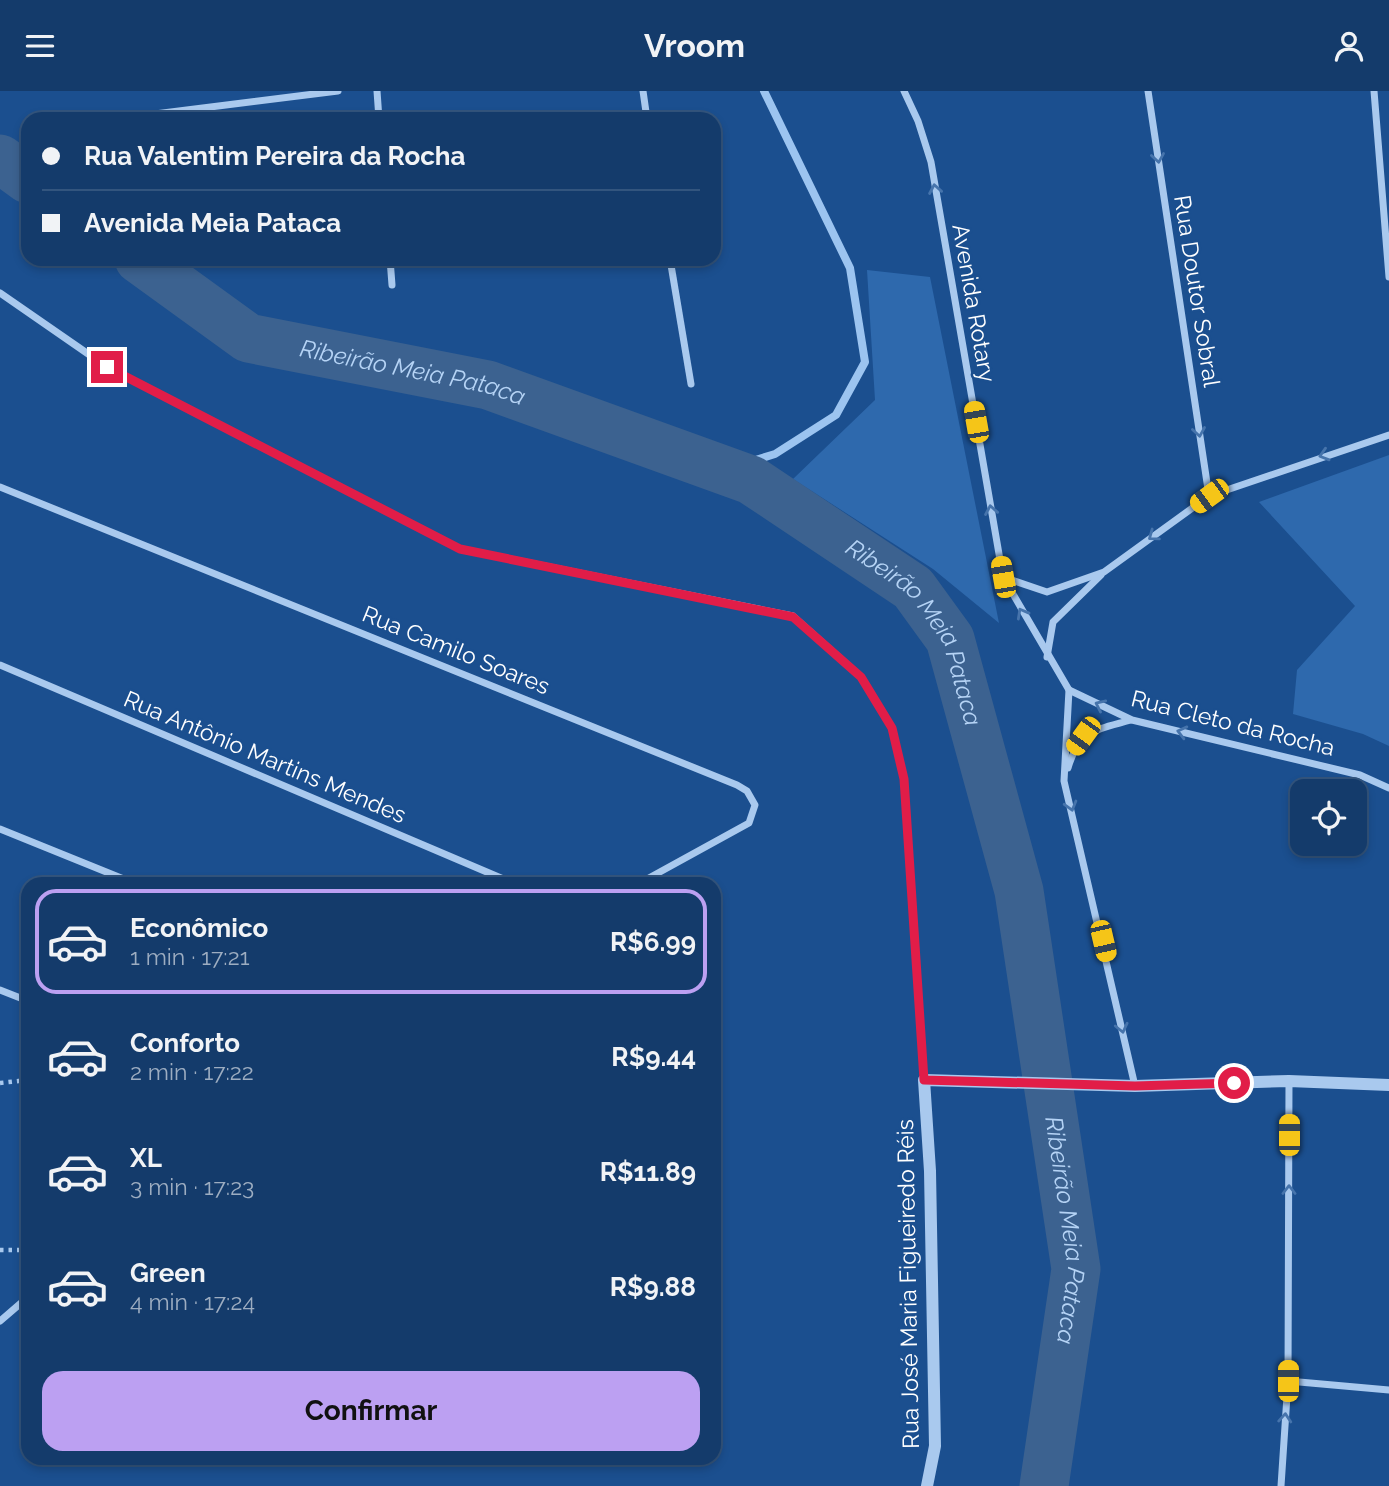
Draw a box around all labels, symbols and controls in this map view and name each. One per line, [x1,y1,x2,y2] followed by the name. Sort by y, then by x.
[21,27,59,65] icon: menu
[644,27,745,64] text: Vroom
[1330,27,1368,65] icon: person
[84,141,466,171] text: Rua Valentim Pereira da Rocha
[1150,153,1165,164] one-way arrow
[928,183,943,195] one-way arrow
[1169,193,1226,390] street label: Rua Doutor Sobral
[84,208,341,238] text: Avenida Meia Pataca
[947,222,1002,384] street label: Avenida Rotary
[298,334,530,411] water label: Ribeirão Meia Pataca
[91,351,123,383] route end
[963,399,990,445] car
[1191,426,1206,438] one-way arrow
[1318,447,1331,461] one-way arrow
[1186,475,1233,517] car
[984,504,999,516] one-way arrow
[1149,528,1161,540] one-way arrow
[841,533,988,729] water label: Ribeirão Meia Pataca
[990,554,1017,600] car
[359,600,554,699] street label: Rua Camilo Soares
[1017,608,1031,620] one-way arrow
[1128,684,1338,761] street label: Rua Cleto da Rocha
[120,685,410,828] street label: Rua Antônio Martins Mendes
[1095,699,1107,713] one-way arrow
[1063,713,1104,759] car
[1176,726,1188,740] one-way arrow
[1290,779,1367,856] map controls
[1290,779,1367,856] button: locate
[1063,800,1078,812] one-way arrow
[46,910,109,973] icon: car
[130,913,268,943] text: Econômico
[1089,918,1118,964] car
[610,927,696,957] text: R$6.99
[130,943,250,970] text: 1 min · 17:21
[1114,1022,1128,1034] one-way arrow
[46,1025,109,1088] icon: car
[130,1028,240,1058] text: Conforto
[611,1042,696,1072] text: R$9.44
[130,1058,254,1085] text: 2 min · 17:22
[1218,1067,1250,1099] route start
[1039,1114,1091,1346] water label: Ribeirão Meia Pataca
[1279,1114,1300,1156] car
[891,1119,924,1449] street label: Rua José Maria Figueiredo Réis
[46,1140,109,1203] icon: car
[130,1143,162,1173] text: XL
[600,1157,696,1187] text: R$11.89
[130,1173,254,1200] text: 3 min · 17:23
[1281,1185,1297,1195] one-way arrow
[46,1255,109,1318] icon: car
[130,1258,206,1288] text: Green
[610,1272,696,1302] text: R$9.88
[130,1288,255,1315] text: 4 min · 17:24
[1278,1360,1299,1402] car
[42,1371,700,1451] button: Confirmar
[1277,1412,1292,1423] one-way arrow

